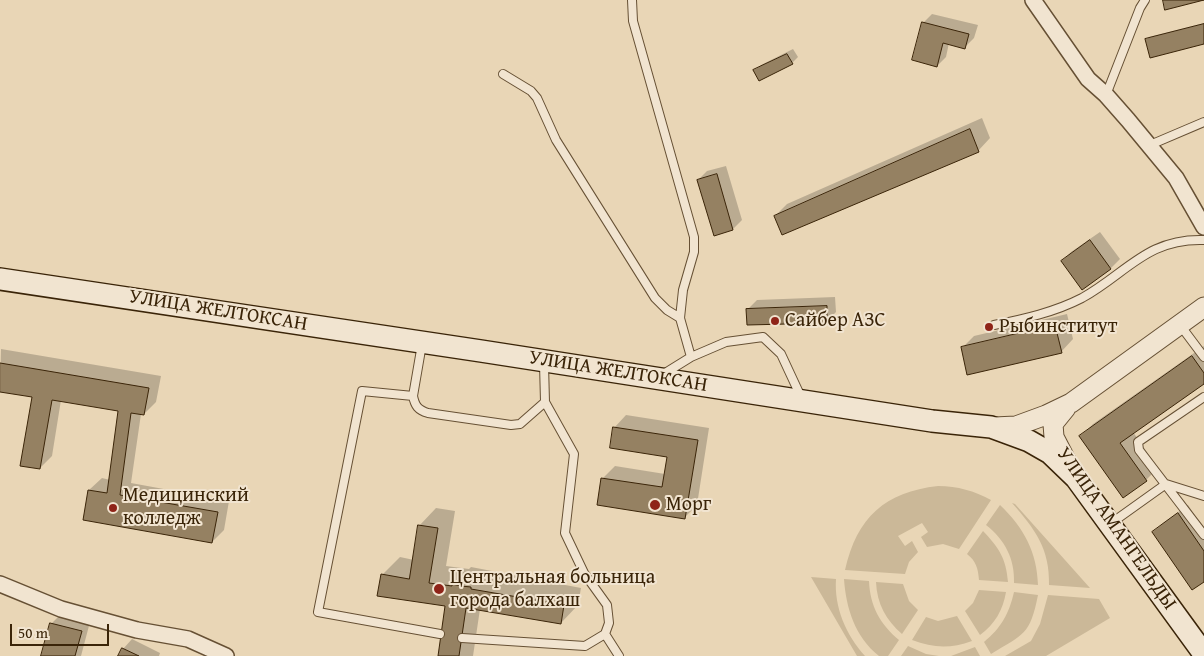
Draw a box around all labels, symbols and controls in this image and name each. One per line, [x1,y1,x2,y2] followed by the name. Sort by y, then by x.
[127,285,309,337] street label: УЛИЦА ЖЕЛТОКСАН
[785,309,885,333] place label: Сайбер АЗС
[769,315,781,327] marker: Сайбер АЗС
[999,315,1117,339] place label: Рыбинститут
[983,321,995,333] marker: Рыбинститут
[527,346,709,398] street label: УЛИЦА ЖЕЛТОКСАН
[1051,443,1181,615] street label: УЛИЦА АМАНГЕЛЬДЫ
[123,484,249,531] place label: Медицинский колледж
[666,493,711,517] place label: Морг
[648,498,662,512] marker: Морг
[107,502,119,514] marker: Медицинский колледж
[450,566,655,613] place label: Центральная больница города балхаш
[432,582,446,596] marker: Центральная больница города балхаш
[12,614,111,646] scale bar
[18,622,48,643] text: 50 m

